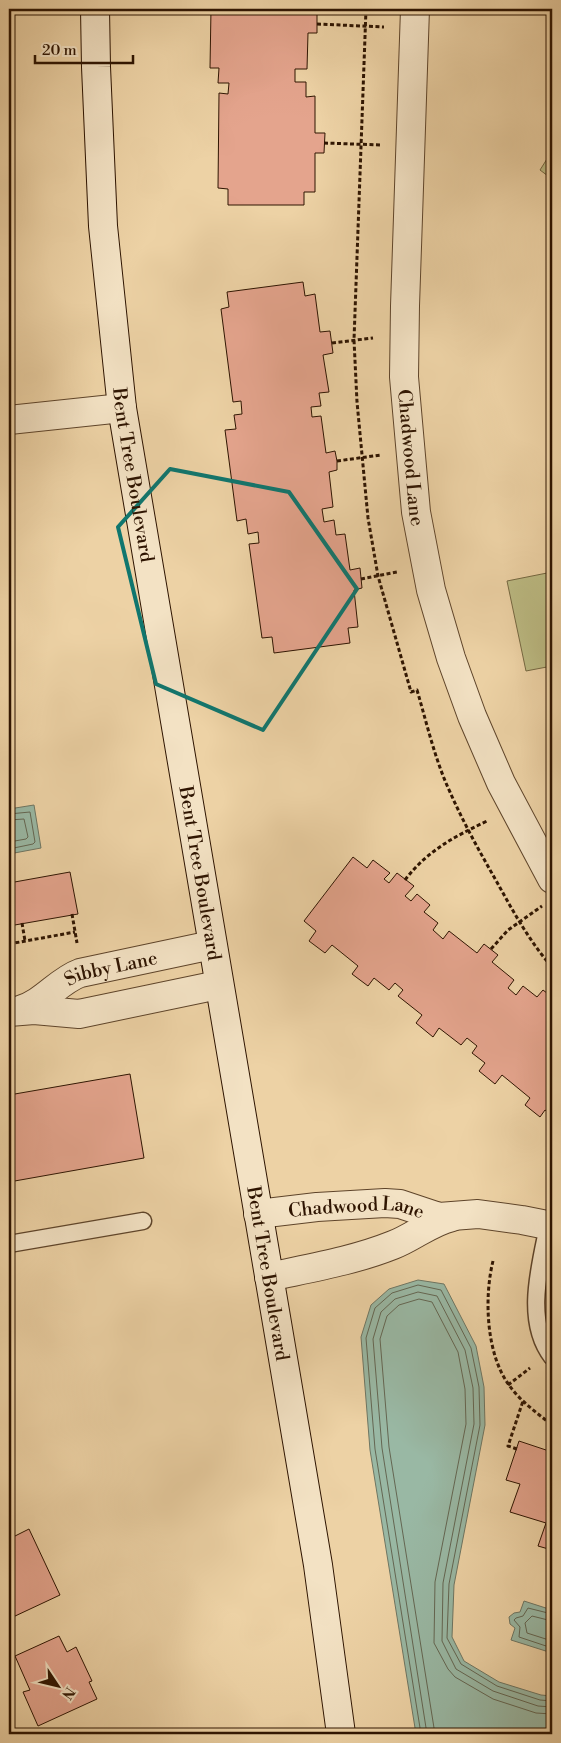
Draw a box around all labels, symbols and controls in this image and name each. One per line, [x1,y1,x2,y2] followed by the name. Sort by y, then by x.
[35,32,132,64] scale bar
[42,41,77,60] text: 20 m
[107,386,159,564] street label: Bent Tree Boulevard
[392,388,429,528] street label: Chadwood Lane
[173,783,226,963] street label: Bent Tree Boulevard
[60,946,160,992] street label: Sibby Lane
[241,1184,294,1363] street label: Bent Tree Boulevard
[287,1192,427,1224] street label: Chadwood Lane
[32,1660,82,1710] north arrow
[57,1683,78,1703] text: N

